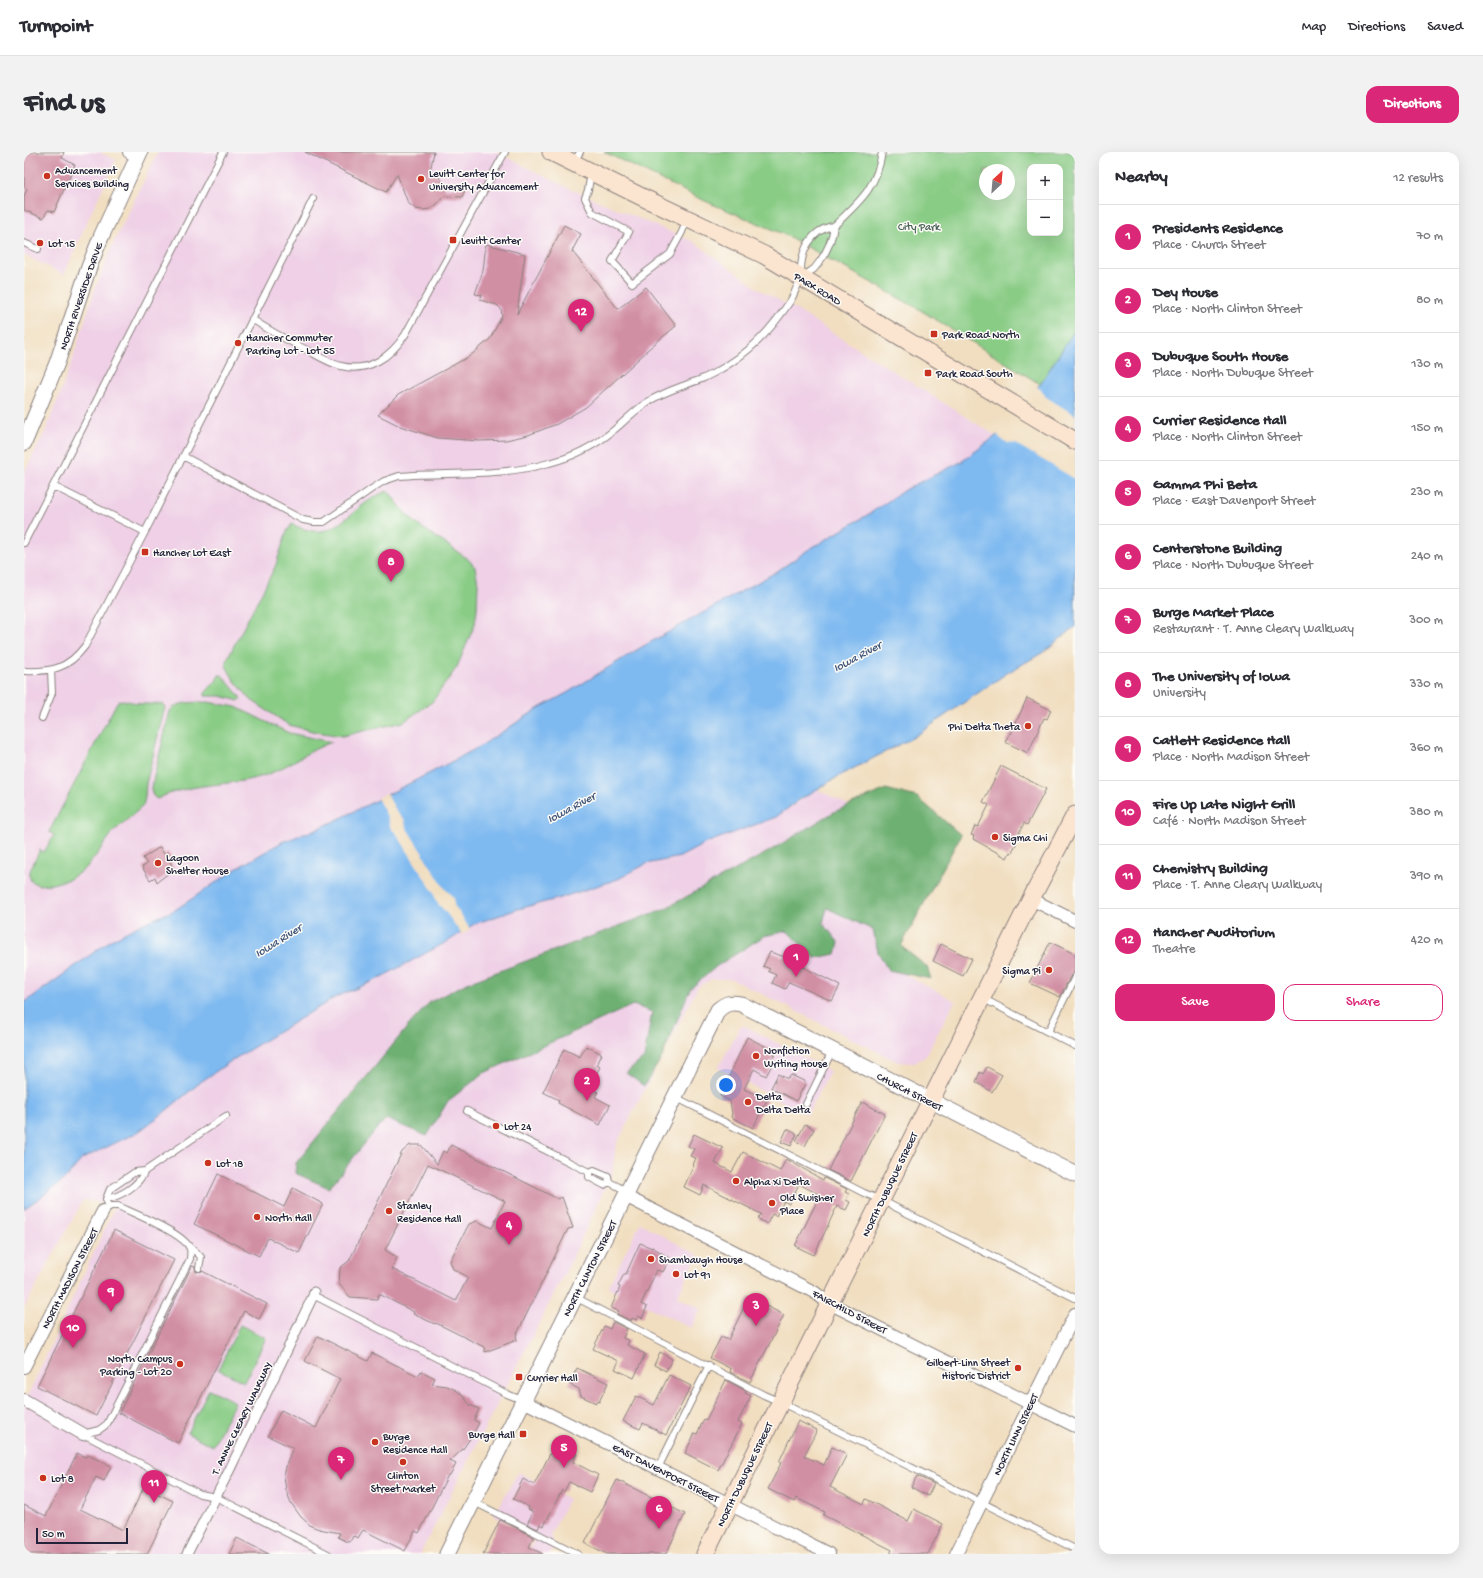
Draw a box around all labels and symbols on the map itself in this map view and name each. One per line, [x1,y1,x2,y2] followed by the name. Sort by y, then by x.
[979,164,1015,200] north arrow
[55,166,129,191] place label: Advancement Services Building
[429,168,540,194] place label: Levitt Center for University Advancement
[42,171,52,181] marker: Advancement Services Building
[416,174,426,184] marker: Levitt Center for University Advancement
[898,222,941,234] park label: City Park
[448,235,458,245] marker: Levitt Center
[461,236,522,248] place label: Levitt Center
[35,238,45,248] marker: Lot 15
[48,239,75,251] place label: Lot 15
[58,240,106,352] street label: NORTH RIVERSIDE DRIVE
[790,270,843,309] street label: PARK ROAD
[568,299,594,332] pin: 12
[929,329,939,339] marker: Park Road North
[941,330,1019,342] place label: Park Road North
[245,333,335,358] place label: Hancher Commuter Parking Lot - Lot 55
[233,338,243,348] marker: Hancher Commuter Parking Lot - Lot 55
[923,368,933,378] marker: Park Road South
[935,369,1013,381] place label: Park Road South
[140,547,150,557] marker: Hancher Lot East
[153,548,232,560] place label: Hancher Lot East
[378,549,404,582] pin: 8
[831,638,887,676] water label: Iowa River
[1023,721,1033,731] marker: Phi Delta Theta
[947,722,1021,734] place label: Phi Delta Theta
[545,789,601,827] water label: Iowa River
[990,832,1000,842] marker: Sigma Chi
[1003,833,1048,845] place label: Sigma Chi
[166,853,229,878] place label: Lagoon Shelter House
[153,858,163,868] marker: Lagoon Shelter House
[253,920,307,962] water label: Iowa River
[783,944,809,977] pin: 1
[1044,965,1054,975] marker: Sigma Pi
[1002,966,1041,978] place label: Sigma Pi
[764,1045,828,1071] place label: Nonfiction Writing House
[751,1051,761,1061] marker: Nonfiction Writing House
[574,1068,600,1101] pin: 2
[874,1071,945,1115] street label: CHURCH STREET
[716,1075,736,1095] your location
[755,1092,811,1117] place label: Delta Delta Delta
[743,1097,753,1107] marker: Delta Delta Delta
[491,1121,501,1131] marker: Lot 24
[504,1122,532,1134] place label: Lot 24
[860,1130,922,1239] street label: NORTH DUBUQUE STREET
[203,1158,213,1168] marker: Lot 18
[216,1159,243,1171] place label: Lot 18
[731,1176,741,1186] marker: Alpha Xi Delta
[744,1177,811,1189] place label: Alpha Xi Delta
[779,1193,835,1218] place label: Old Swisher Place
[767,1198,777,1208] marker: Old Swisher Place
[397,1201,462,1226] place label: Stanley Residence Hall
[384,1206,394,1216] marker: Stanley Residence Hall
[252,1212,262,1222] marker: North Hall
[496,1212,522,1245] pin: 4
[265,1213,313,1225] place label: North Hall
[561,1218,621,1319] street label: NORTH CLINTON STREET
[40,1226,102,1331] street label: NORTH MADISON STREET
[646,1254,656,1264] marker: Shambaugh House
[659,1255,743,1267] place label: Shambaugh House
[671,1269,681,1279] marker: Lot 91
[684,1270,711,1282] place label: Lot 91
[98,1279,124,1312] pin: 9
[809,1288,889,1338] street label: FAIRCHILD STREET
[743,1293,769,1326] pin: 3
[60,1315,86,1348] pin: 10
[99,1354,173,1379] place label: North Campus Parking - Lot 20
[926,1358,1012,1383] place label: Gilbert-Linn Street Historic District
[175,1359,185,1369] marker: North Campus Parking - Lot 20
[210,1360,275,1478] street label: T. ANNE CLEARY WALKWAY
[1013,1363,1023,1373] marker: Gilbert-Linn Street Historic District
[514,1372,524,1382] marker: Currier Hall
[527,1373,578,1385] place label: Currier Hall
[992,1391,1042,1478] street label: NORTH LINN STREET
[715,1420,777,1529] street label: NORTH DUBUQUE STREET
[518,1429,528,1439] marker: Burge Hall
[468,1430,516,1442] place label: Burge Hall
[382,1432,448,1457] place label: Burge Residence Hall
[551,1435,577,1468] pin: 5
[370,1437,380,1447] marker: Burge Residence Hall
[610,1442,721,1506] street label: EAST DAVENPORT STREET
[328,1447,354,1480] pin: 7
[398,1457,408,1467] marker: Clinton Street Market
[141,1470,167,1503] pin: 11
[371,1471,437,1496] place label: Clinton Street Market
[38,1473,48,1483] marker: Lot 8
[51,1474,74,1486] place label: Lot 8
[646,1496,672,1529] pin: 6
[36,1526,128,1545] scale bar

